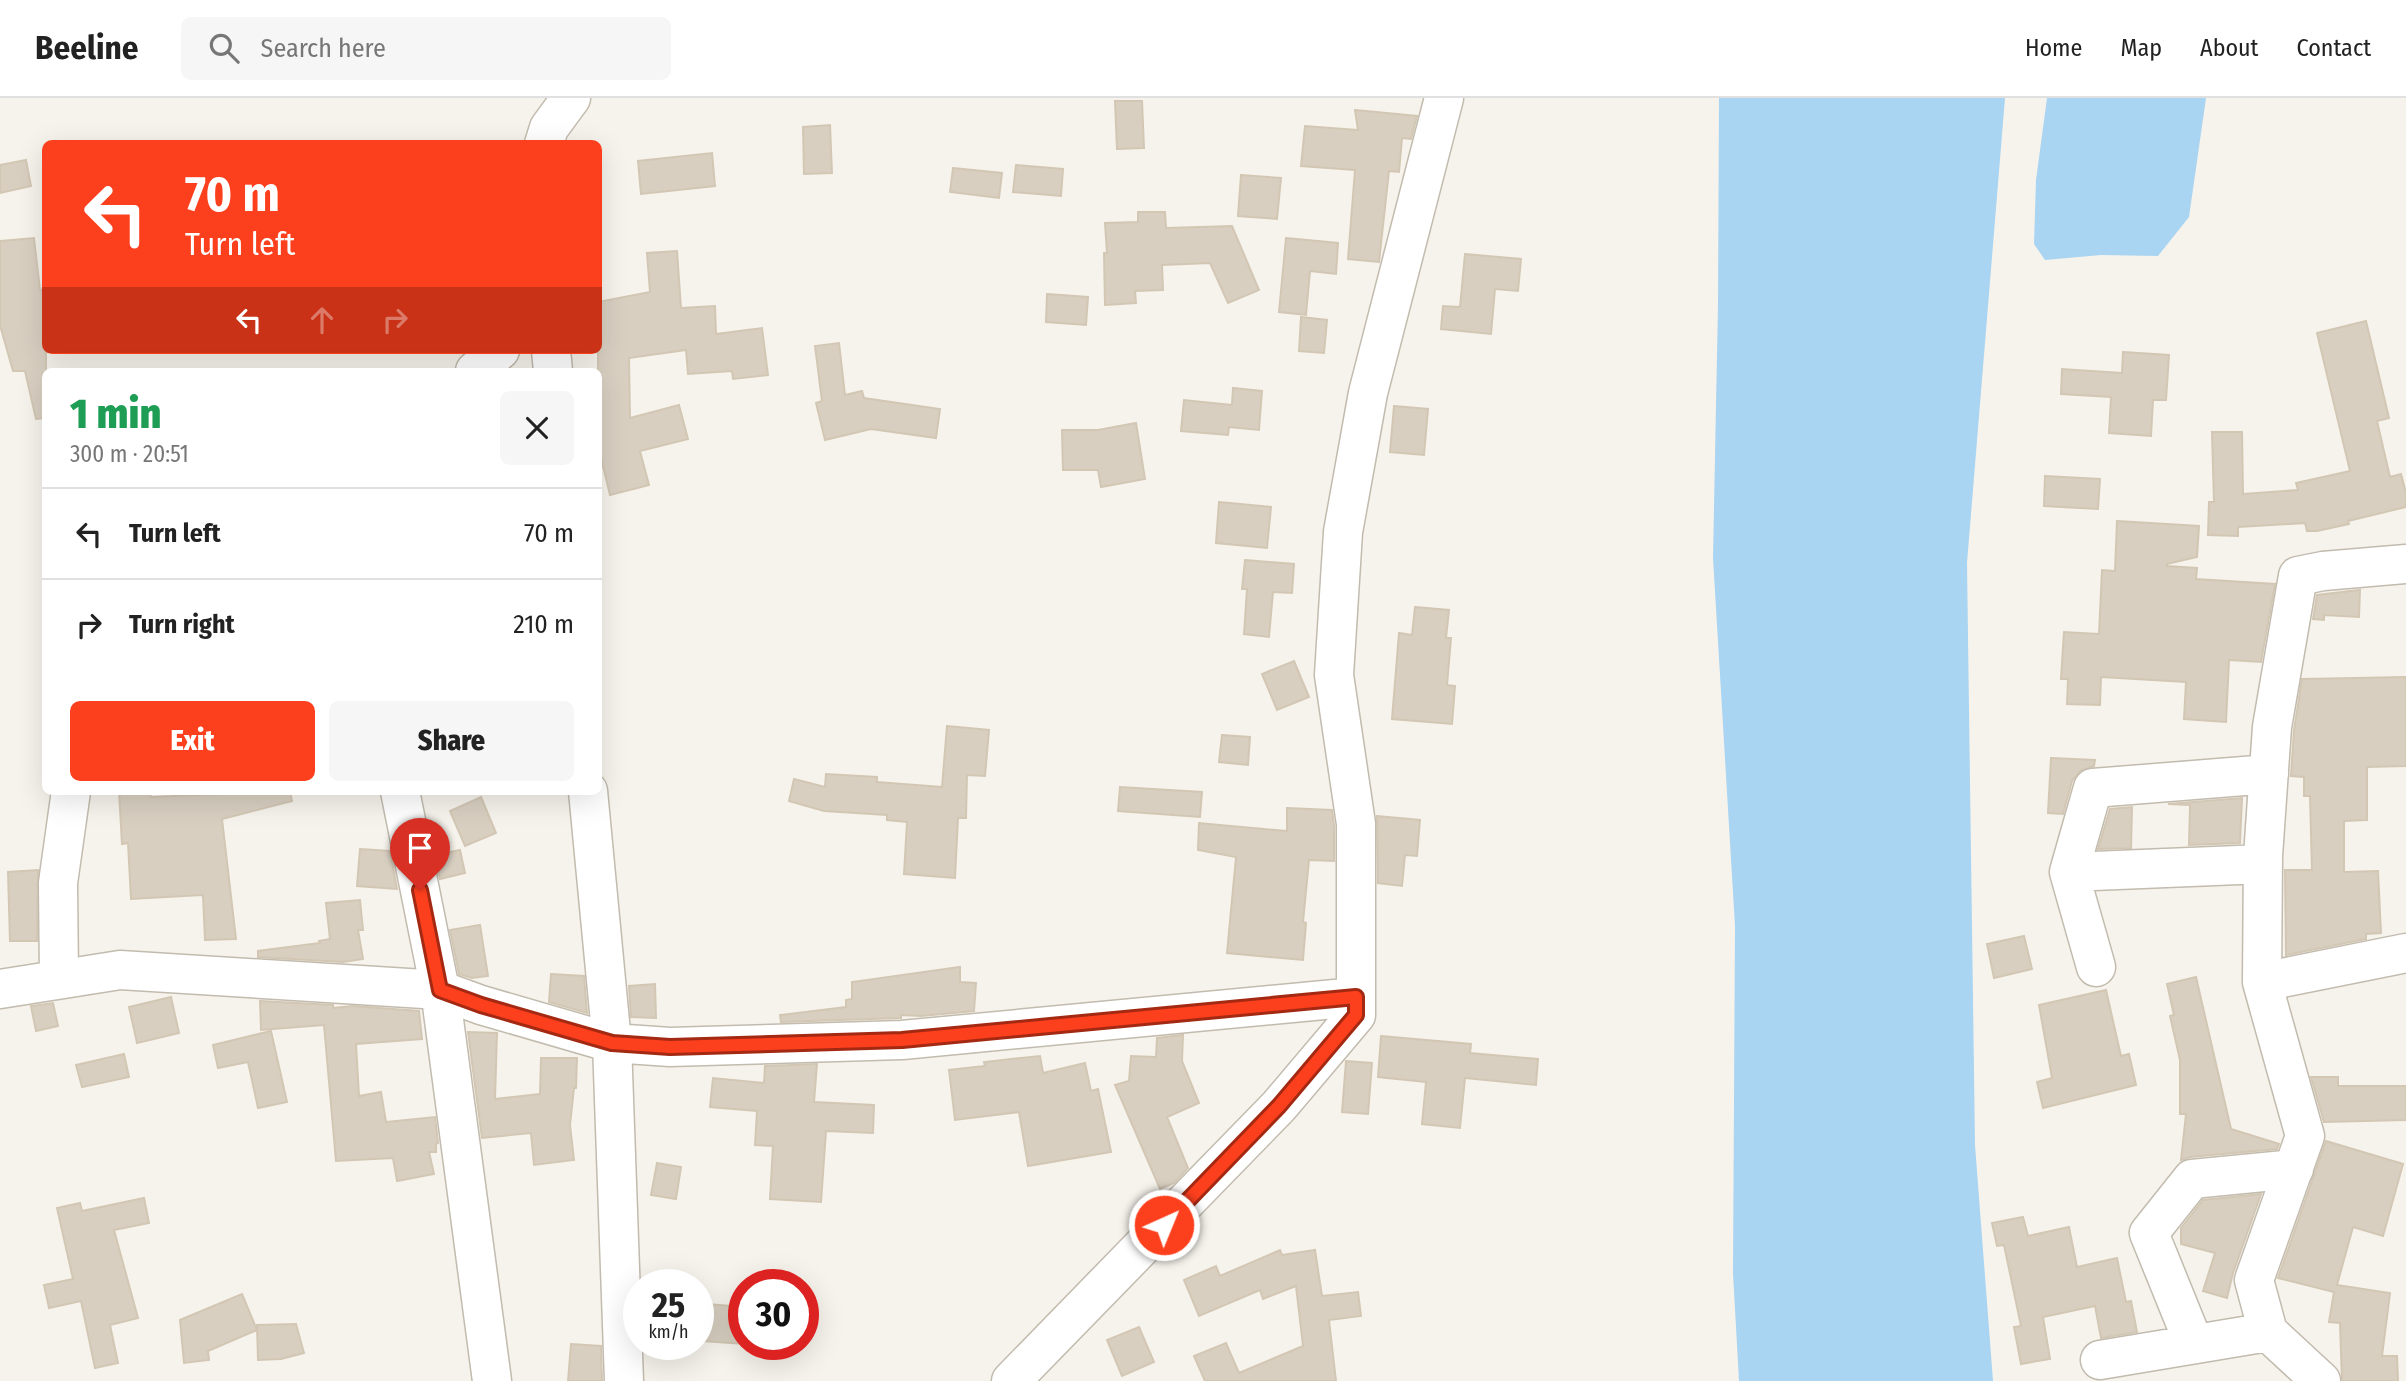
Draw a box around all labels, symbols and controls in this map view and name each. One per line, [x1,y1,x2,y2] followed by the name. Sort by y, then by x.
[181,17,671,80] search box
[35,28,139,68] text: Beeline
[205,29,243,67] icon: search
[261,33,386,64] text: Search here
[2025,34,2082,62] text: Home
[2120,34,2162,62] text: Map
[2200,34,2258,62] text: About
[2296,34,2371,62] text: Contact
[185,165,280,224] text: 70 m
[70,168,161,259] icon: left
[185,225,295,263] text: Turn left
[230,301,268,339] icon: left
[303,301,341,339] icon: ahead
[376,301,414,339] icon: right
[70,389,161,439] text: 1 min
[500,391,574,465] button: close
[70,440,189,468] text: 300 m · 20:51
[70,515,108,553] icon: left
[129,518,221,549] text: Turn left
[524,518,574,549] text: 70 m
[70,606,108,644] icon: right
[129,609,235,640] text: Turn right
[513,609,574,640] text: 210 m
[70,701,315,781] button: Exit
[329,701,574,781] button: Share
[390,818,450,890] pin
[401,829,439,867] icon: arrive
[1127,1188,1201,1262] position arrow
[728,1269,819,1360] speed limit sign: 30
[652,1284,685,1326] text: 25
[648,1321,689,1343] text: km/h

